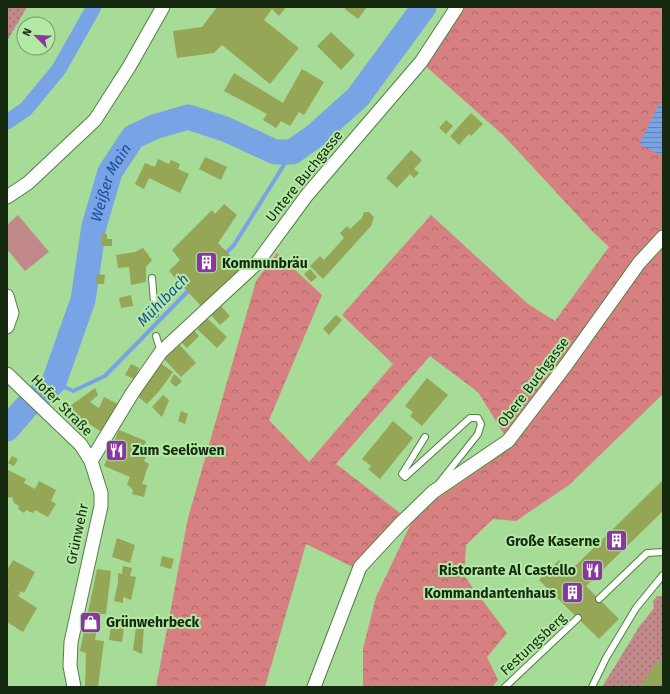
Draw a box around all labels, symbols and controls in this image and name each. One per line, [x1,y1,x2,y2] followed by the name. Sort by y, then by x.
[16,16,56,56] north arrow
[20,26,35,38] text: N
[262,127,347,226] street label: Untere Buchgasse
[87,140,135,224] water label: Weißer Main
[194,250,220,276] building icon: Kommunbräu
[222,255,308,272] place label: Kommunbräu
[134,270,192,330] water label: Mühlbach
[494,334,573,431] street label: Obere Buchgasse
[27,371,96,440] street label: Hofer Straße
[104,437,130,463] restaurant icon: Zum Seelöwen
[132,442,225,459] place label: Zum Seelöwen
[63,502,92,566] street label: Grünwehr
[603,528,629,554] building icon: Große Kaserne
[506,533,600,550] place label: Große Kaserne
[579,557,605,583] restaurant icon: Ristorante Al Castello
[439,562,576,579] place label: Ristorante Al Castello
[559,580,585,606] building icon: Kommandantenhaus
[424,585,556,602] place label: Kommandantenhaus
[77,609,103,635] shop icon: Grünwehrbeck
[497,609,570,679] street label: Festungsberg
[106,614,199,631] place label: Grünwehrbeck

